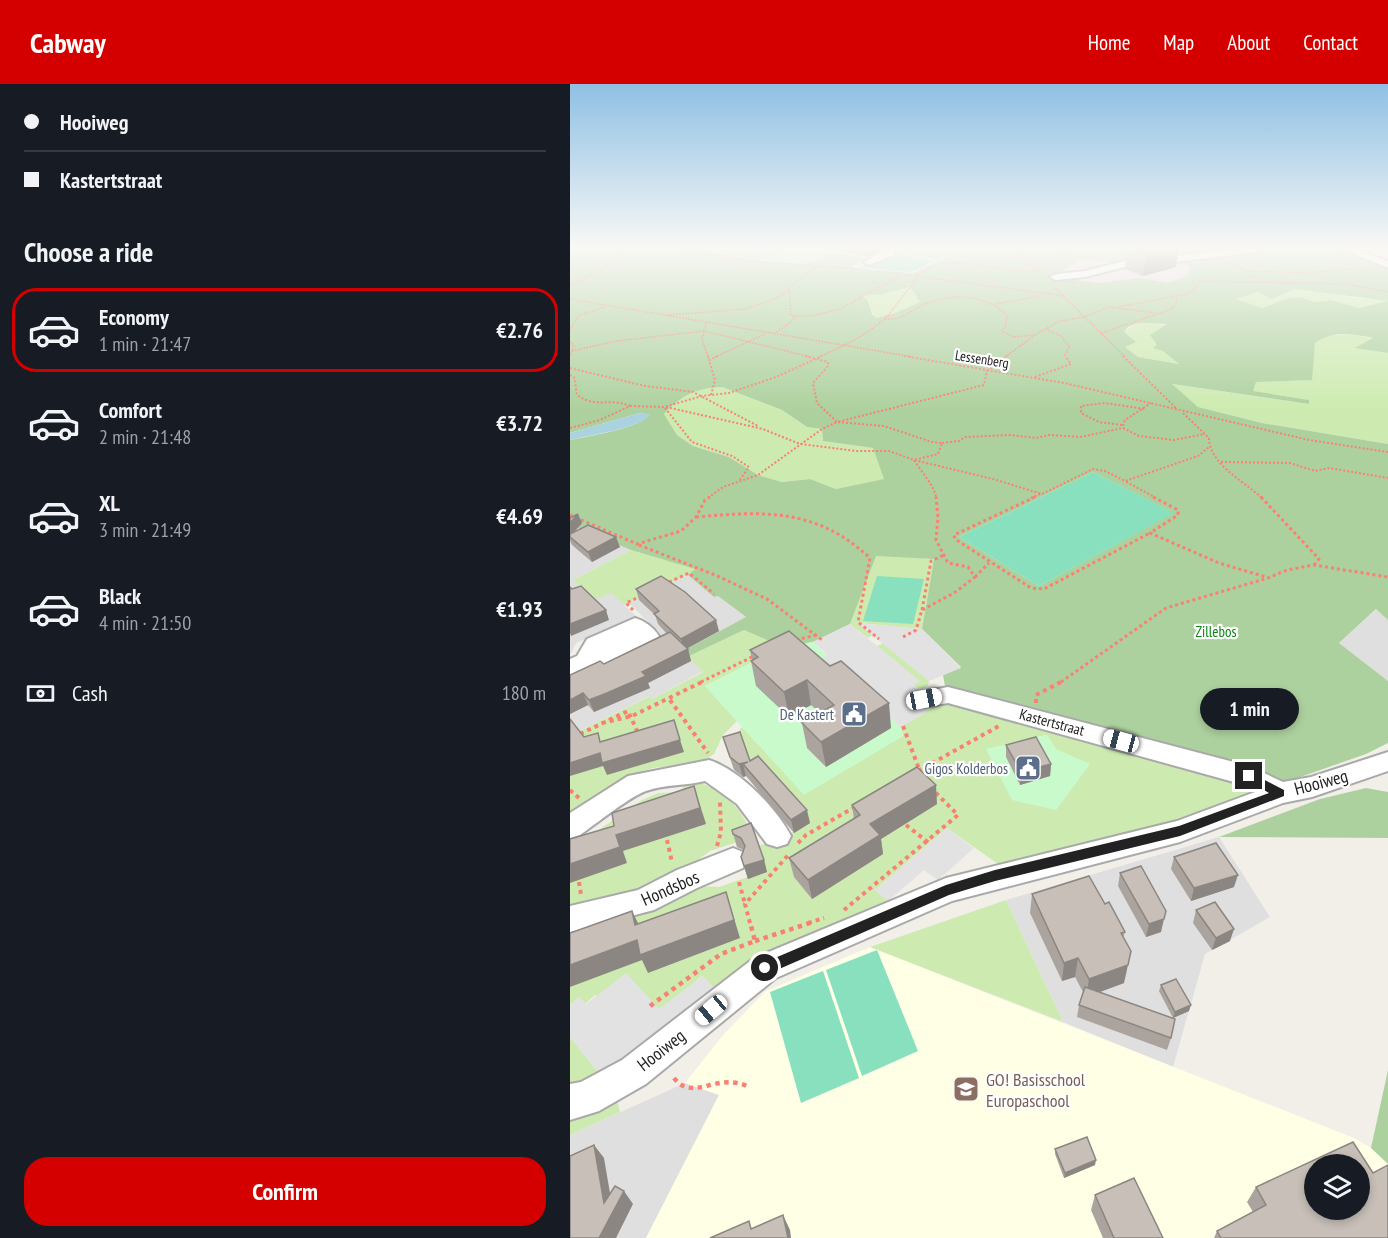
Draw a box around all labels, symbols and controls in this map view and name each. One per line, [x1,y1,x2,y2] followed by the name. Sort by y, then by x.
[30,24,106,61] text: Cabway
[1088,29,1130,56] text: Home
[1163,29,1194,56] text: Map
[1227,29,1270,56] text: About
[1303,29,1358,56] text: Contact
[60,108,128,136] text: Hooiweg
[60,166,162,194] text: Kastertstraat
[24,235,153,269] text: Choose a ride
[27,303,81,357] icon: car
[99,303,169,331] text: Economy
[496,316,543,344] text: €2.76
[99,331,191,357] text: 1 min · 21:47
[954,346,1010,372] street label: Lessenberg
[27,396,81,450] icon: car
[99,396,162,424] text: Comfort
[496,409,543,437] text: €3.72
[99,424,191,450] text: 2 min · 21:48
[27,489,81,543] icon: car
[99,489,120,517] text: XL
[496,502,543,530] text: €4.69
[99,517,191,543] text: 3 min · 21:49
[27,582,81,636] icon: car
[99,582,141,610] text: Black
[496,595,543,623] text: €1.93
[99,610,191,636] text: 4 min · 21:50
[1195,622,1237,641] park label: Zillebos
[24,677,57,710] icon: cash
[72,679,108,707] text: Cash
[502,680,546,706] text: 180 m
[905,687,943,711] car
[1200,689,1298,731] callout: 1 min
[1229,696,1270,722] text: 1 min
[839,699,869,729] public building icon: De Kastert
[1017,704,1087,740] street label: Kastertstraat
[780,705,834,724] place label: De Kastert
[1101,728,1141,754] car
[1013,753,1043,783] public building icon: Gigos Kolderbos
[925,759,1008,778] place label: Gigos Kolderbos
[1235,762,1262,789] route end
[1292,764,1350,800] street label: Hooiweg
[638,865,702,911] street label: Hondsbos
[751,954,778,981] route start
[691,992,731,1028] car
[632,1024,690,1076] street label: Hooiweg
[986,1068,1086,1112] place label: GO! Basisschool Europaschool
[951,1074,981,1104] school or university icon: GO! Basisschool Europaschool
[1304,1154,1370,1220] map controls
[1304,1154,1370,1220] button: layers
[24,1157,546,1226] button: Confirm

